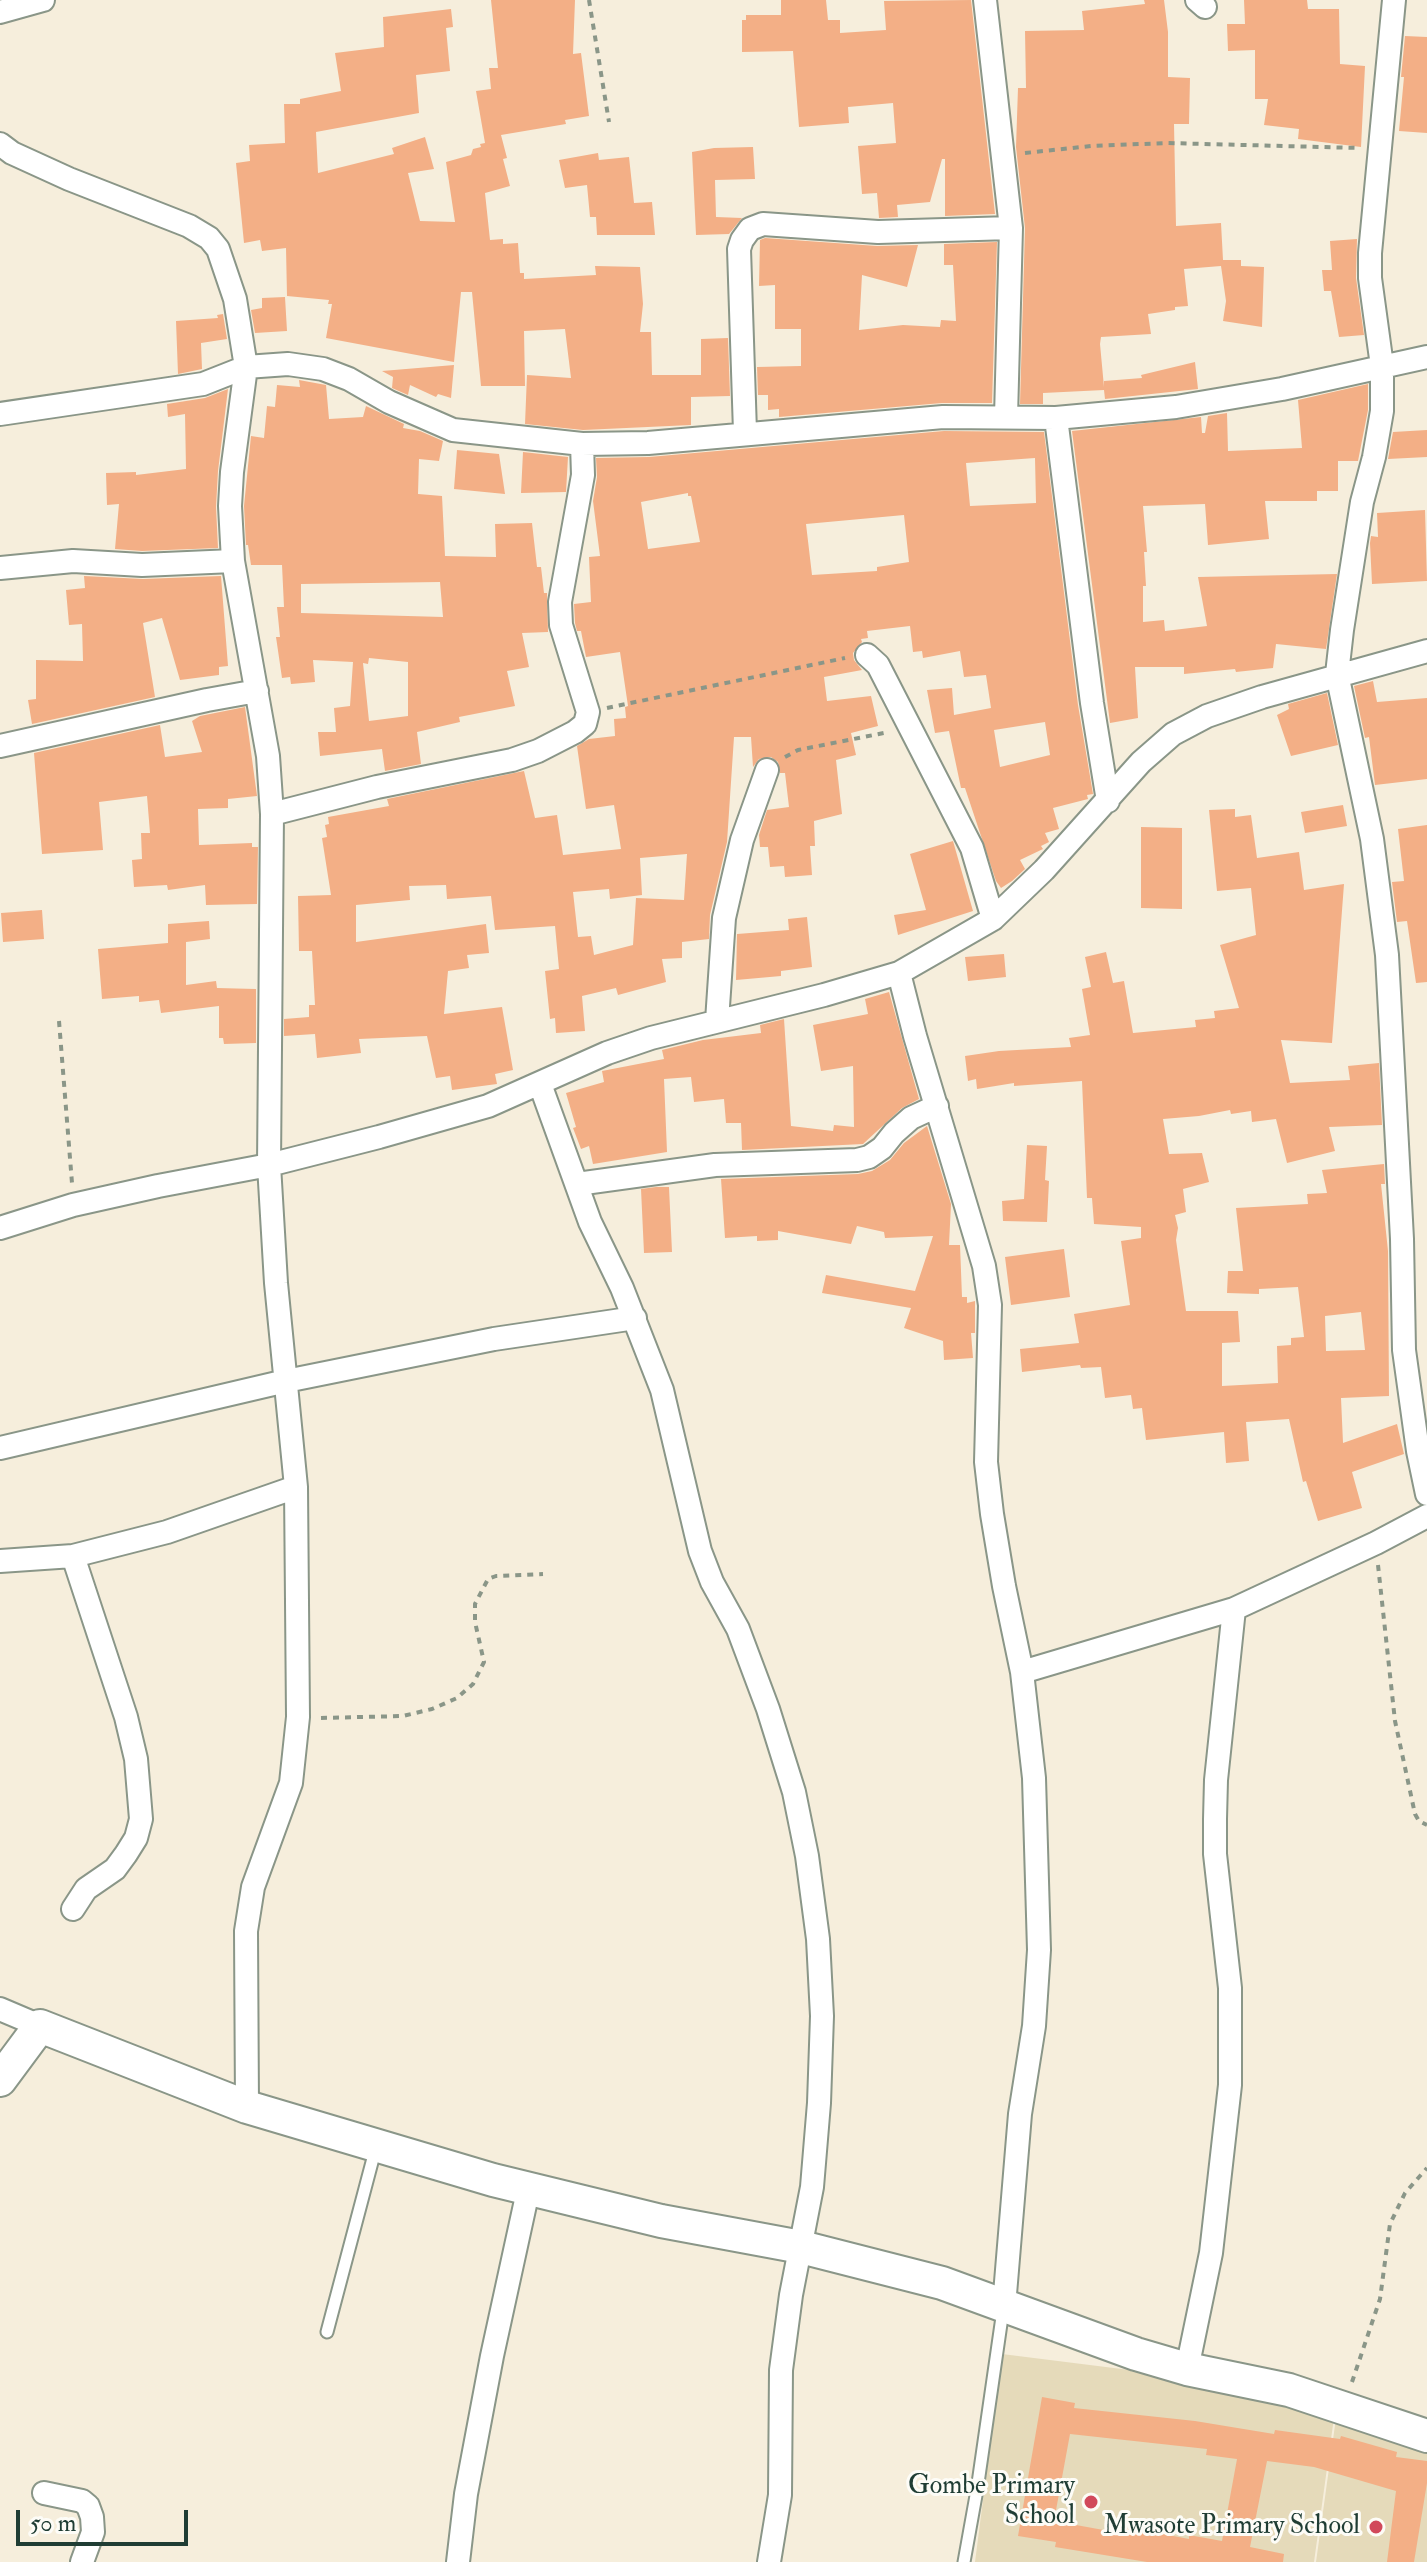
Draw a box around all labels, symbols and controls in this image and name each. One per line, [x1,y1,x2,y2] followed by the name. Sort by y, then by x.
[908,2471,1075,2532] place label: Gombe Primary School
[1082,2493,1100,2511] marker: Gombe Primary School
[20,2494,192,2544] scale bar
[30,2508,76,2539] text: 50 m
[1103,2511,1360,2543] place label: Mwasote Primary School
[1367,2518,1385,2536] marker: Mwasote Primary School

